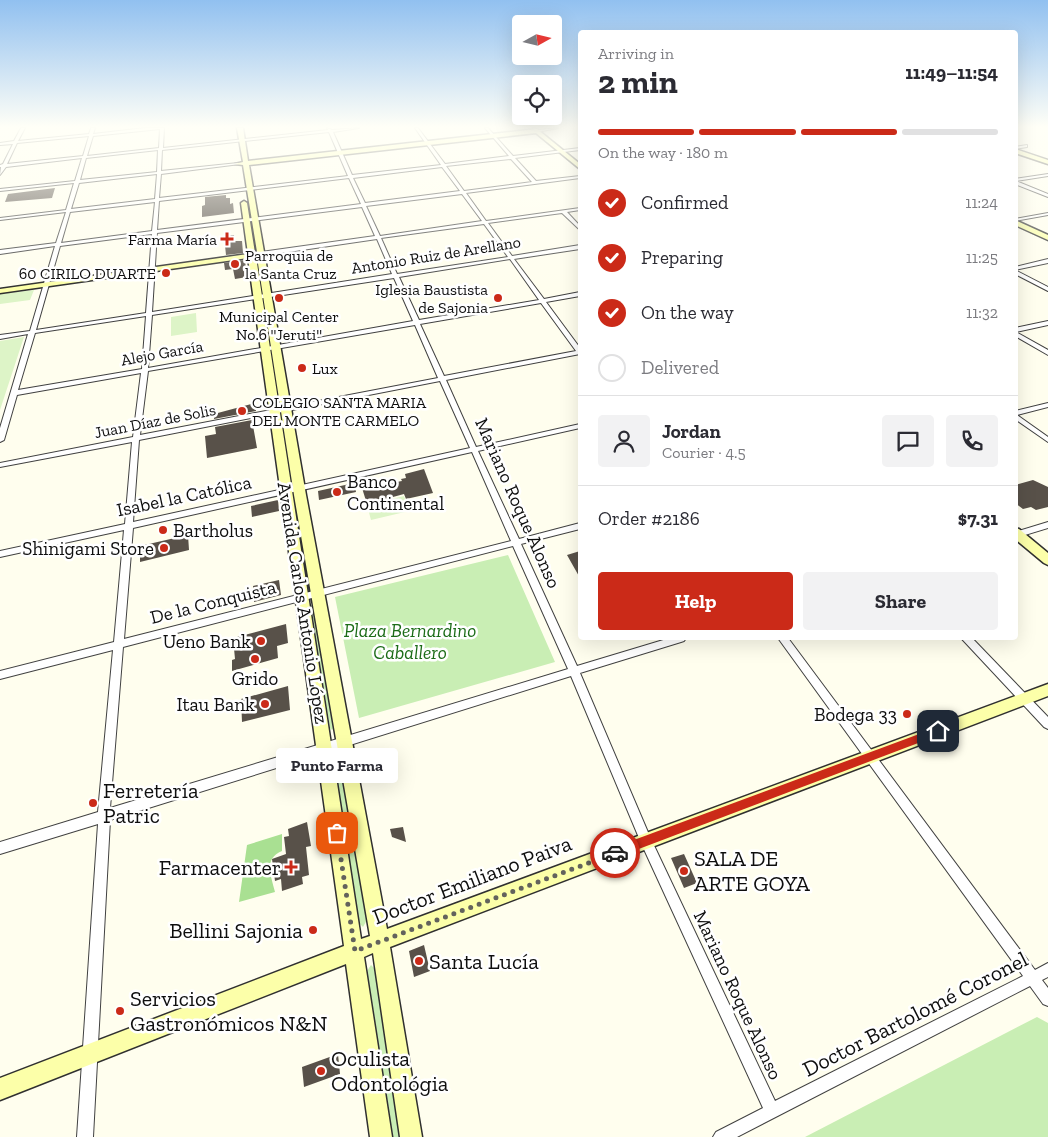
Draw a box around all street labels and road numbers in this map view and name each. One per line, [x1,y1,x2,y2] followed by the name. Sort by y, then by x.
[350,232,522,278] street label: Antonio Ruiz de Arellano
[119,336,205,370] street label: Alejo García
[93,400,217,442] street label: Juan Díaz de Solis
[470,414,566,592] street label: Mariano Roque Alonso
[115,471,253,521] street label: Isabel la Católica
[273,480,334,726] street label: Avenida Carlos Antonio López
[148,575,278,629] street label: De la Conquista
[369,830,576,930] street label: Doctor Emiliano Paiva
[689,907,787,1083] street label: Mariano Roque Alonso
[798,945,1032,1083] street label: Doctor Bartolomé Coronel

